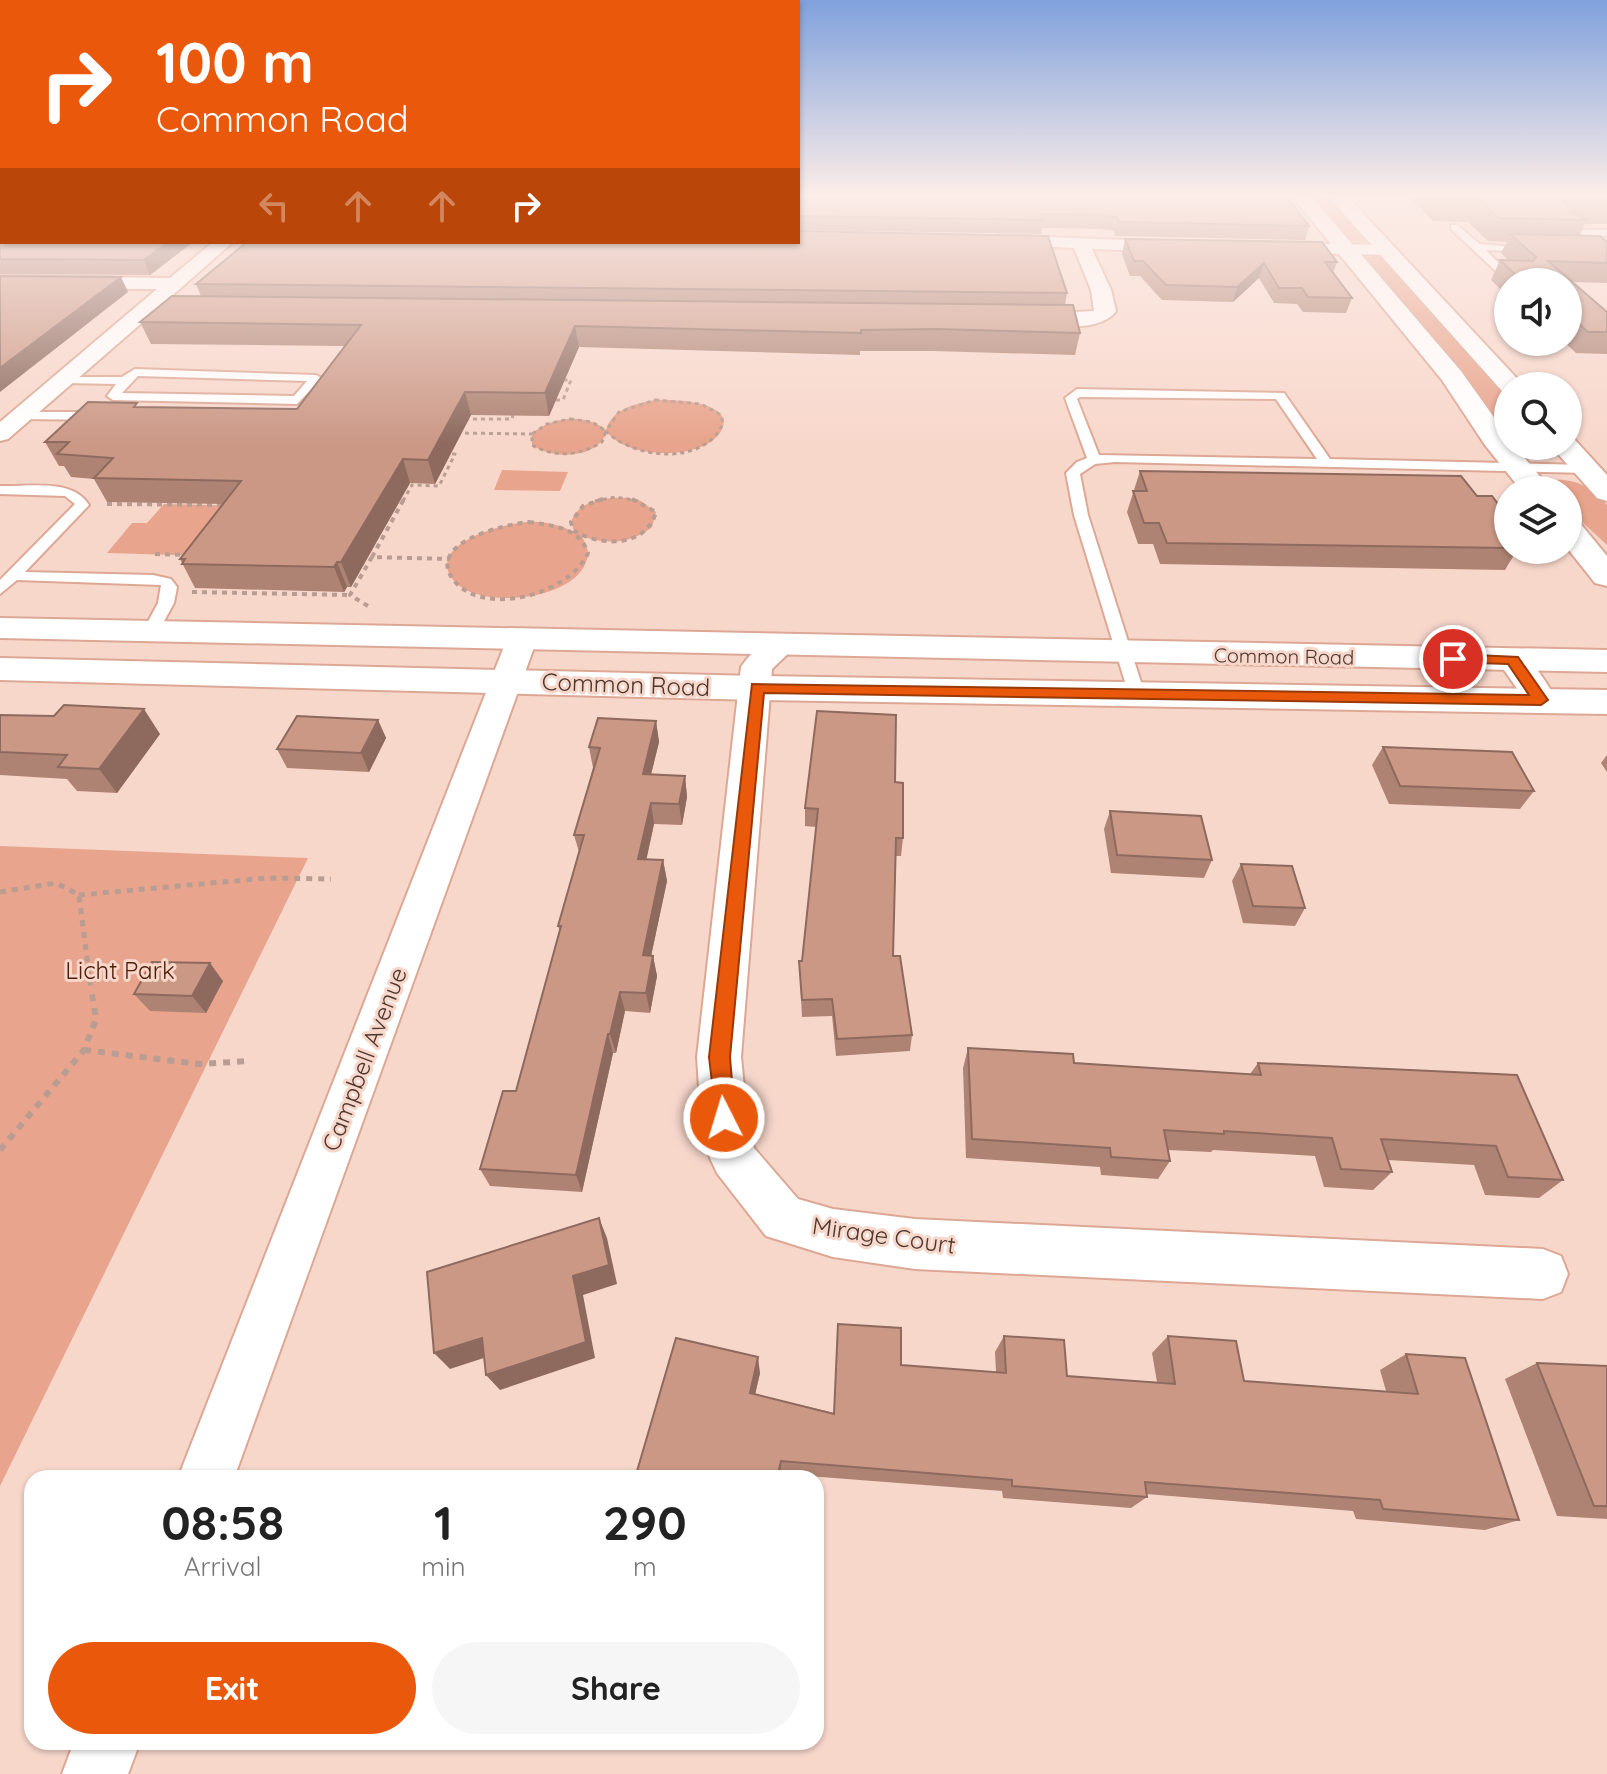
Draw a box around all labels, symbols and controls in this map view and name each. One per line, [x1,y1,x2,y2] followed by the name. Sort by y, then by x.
[156,27,314,97] text: 100 m
[24,32,128,136] icon: right
[156,96,409,141] text: Common Road
[252,184,296,228] icon: left
[336,184,380,228] icon: ahead
[420,184,464,228] icon: ahead
[504,184,548,228] icon: right
[1494,268,1582,564] map controls
[1494,268,1582,356] button: sound
[1494,372,1582,460] button: search
[1494,476,1582,564] button: layers
[1419,625,1487,693] pin
[1431,637,1475,681] icon: arrive
[1214,642,1354,670] street label: Common Road
[541,666,711,702] street label: Common Road
[65,955,175,985] park label: Licht Park
[315,963,413,1155] street label: Campbell Avenue
[682,1076,766,1160] position arrow
[810,1210,958,1260] street label: Mirage Court
[161,1492,284,1552] text: 08:58
[434,1492,453,1552] text: 1
[603,1492,687,1552] text: 290
[184,1550,262,1583] text: Arrival
[421,1550,466,1583] text: min
[633,1550,657,1583] text: m
[48,1642,416,1734] button: Exit
[432,1642,800,1734] button: Share

